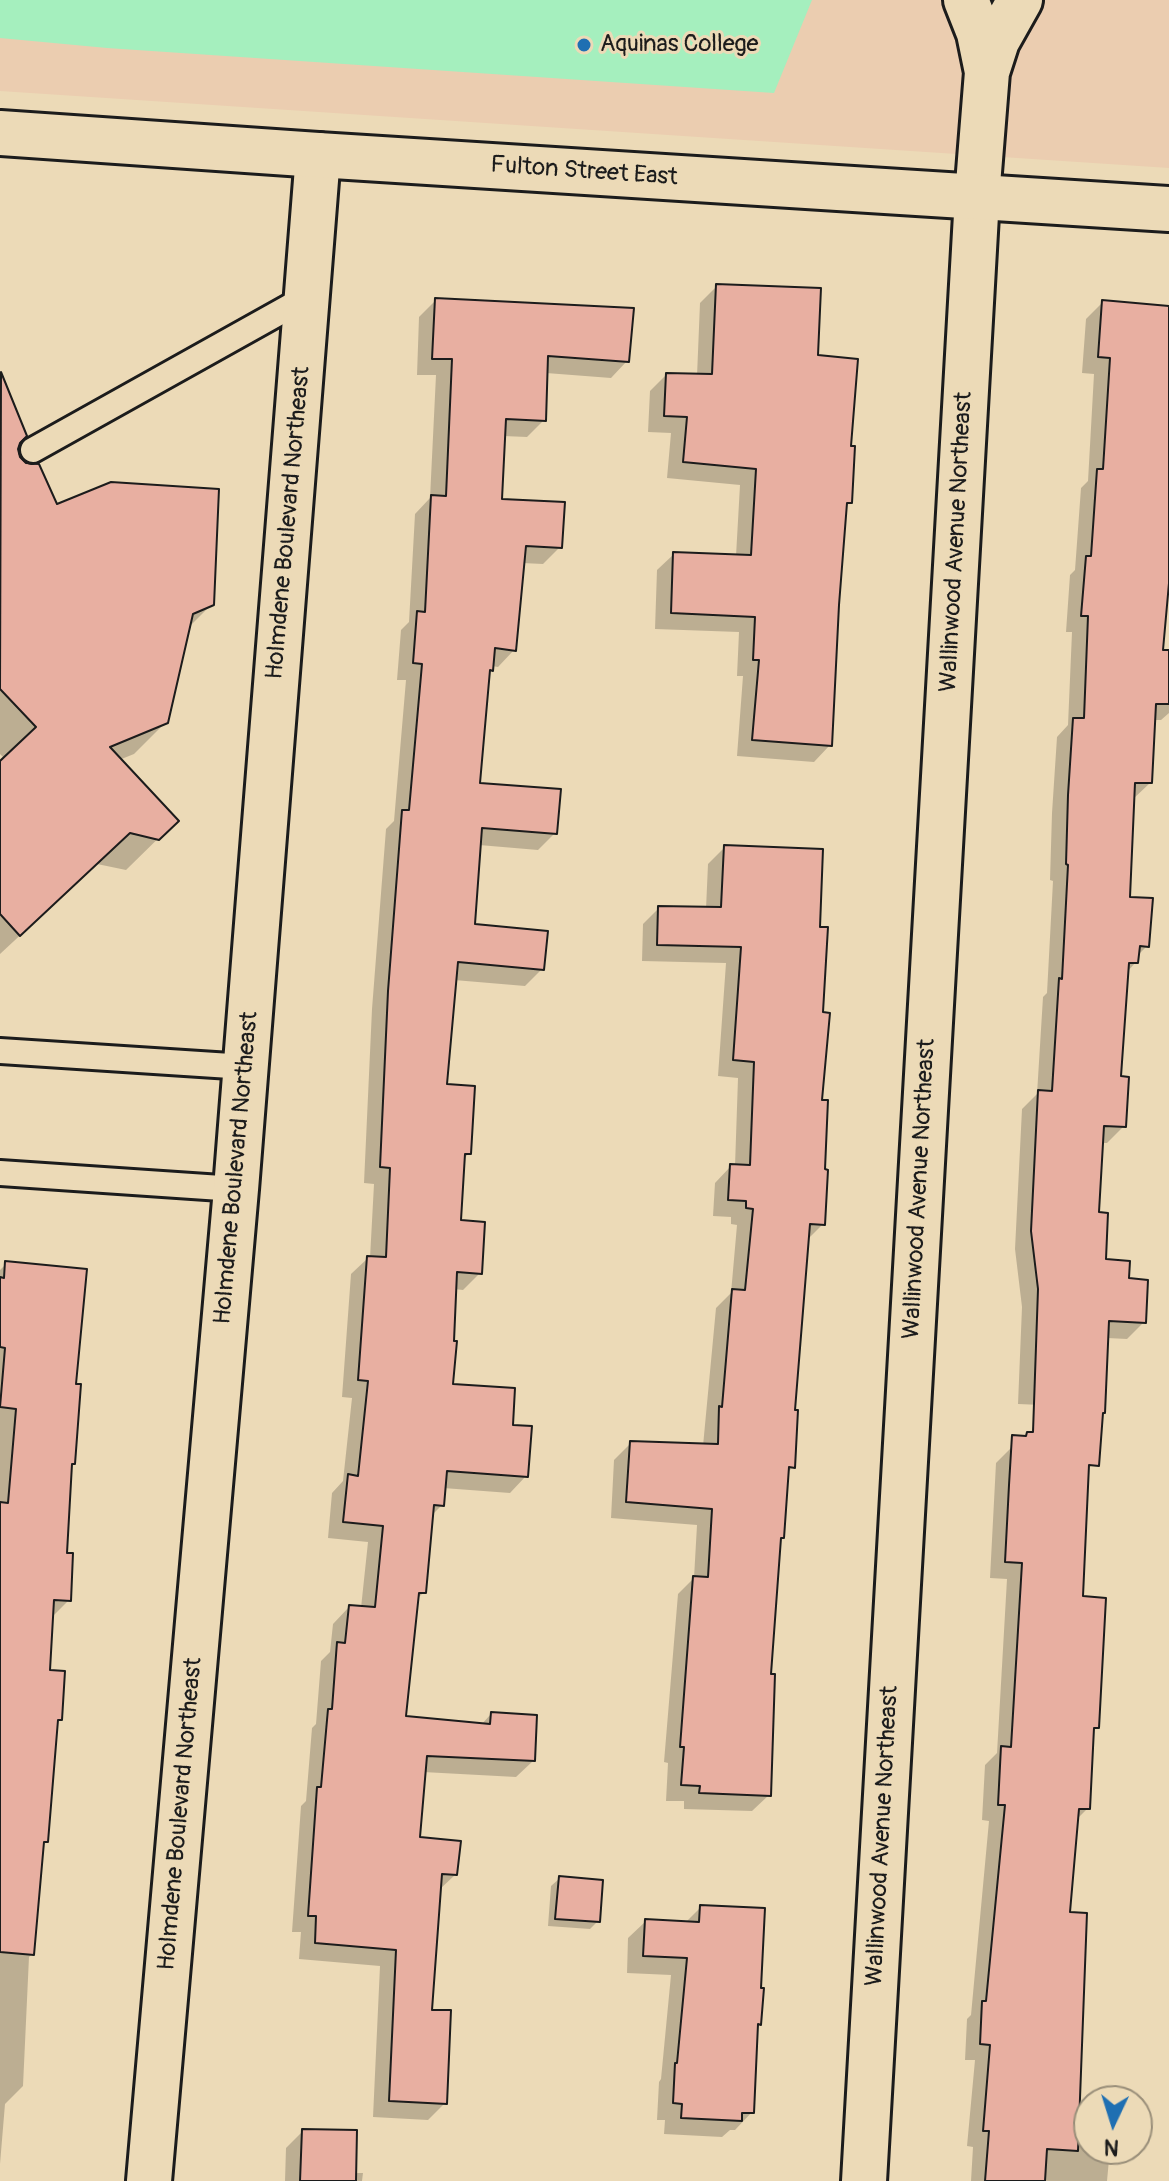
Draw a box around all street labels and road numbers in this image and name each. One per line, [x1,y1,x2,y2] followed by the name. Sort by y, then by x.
[489,151,679,193] street label: Fulton Street East
[261,365,317,681] street label: Holmdene Boulevard Northeast
[935,391,979,693] street label: Wallinwood Avenue Northeast
[209,1010,265,1326] street label: Holmdene Boulevard Northeast
[898,1038,942,1340] street label: Wallinwood Avenue Northeast
[153,1656,209,1972] street label: Holmdene Boulevard Northeast
[861,1685,905,1987] street label: Wallinwood Avenue Northeast

